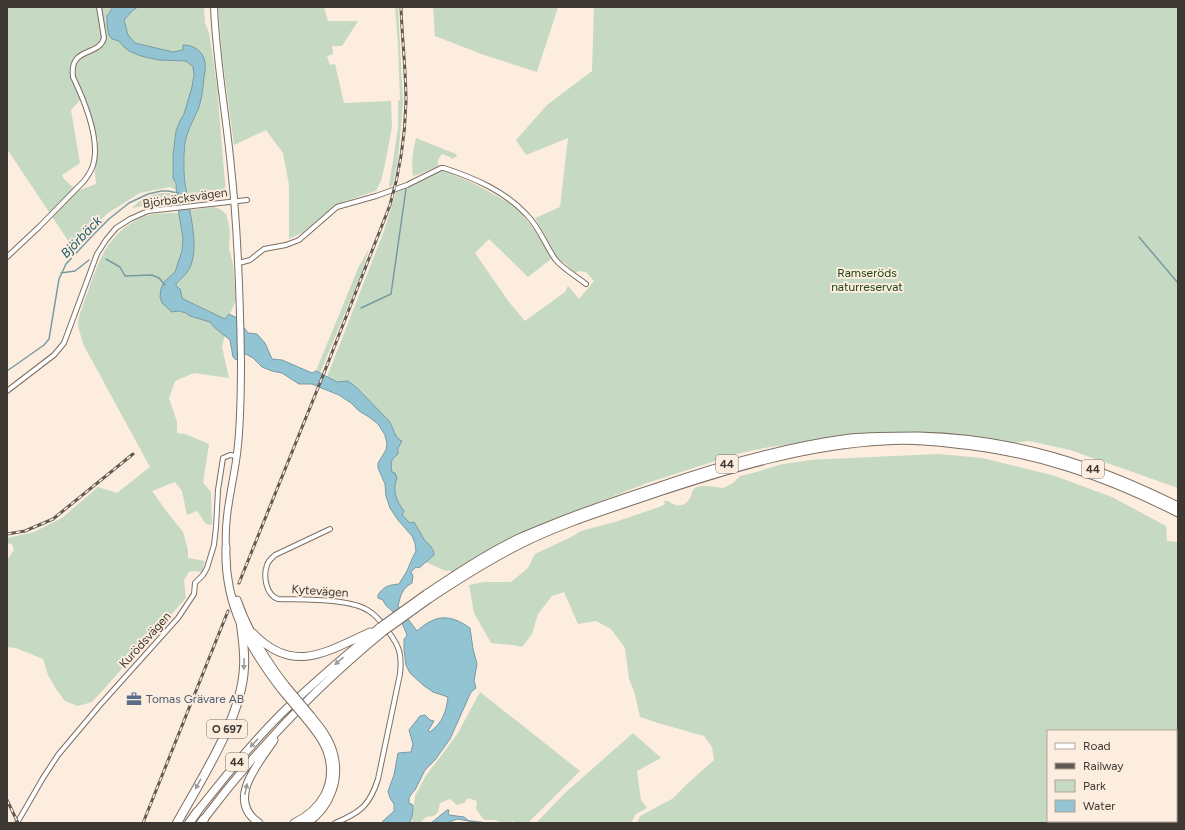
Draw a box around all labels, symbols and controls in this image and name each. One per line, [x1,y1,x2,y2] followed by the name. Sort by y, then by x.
[142,185,228,211] street label: Björbäcksvägen
[58,213,105,261] water label: Björbäck
[831,266,903,294] park label: Ramseröds naturreservat
[716,455,738,473] road number: 44
[1082,460,1104,478] road number: 44
[291,582,349,600] street label: Kytevägen
[116,609,174,671] street label: Kurödsvägen
[334,656,345,665] one-way arrow
[241,658,247,671] one-way arrow
[125,690,143,708] office icon: Tomas Grävare AB
[146,692,244,706] place label: Tomas Grävare AB
[207,720,247,738] road number: O 697
[1047,730,1177,822] legend
[249,738,259,748] one-way arrow
[1083,739,1111,753] text: Road
[226,753,248,771] road number: 44
[1083,759,1124,773] text: Railway
[195,778,202,790] one-way arrow
[1083,779,1106,793] text: Park
[243,783,249,796] one-way arrow
[1083,799,1115,813] text: Water

